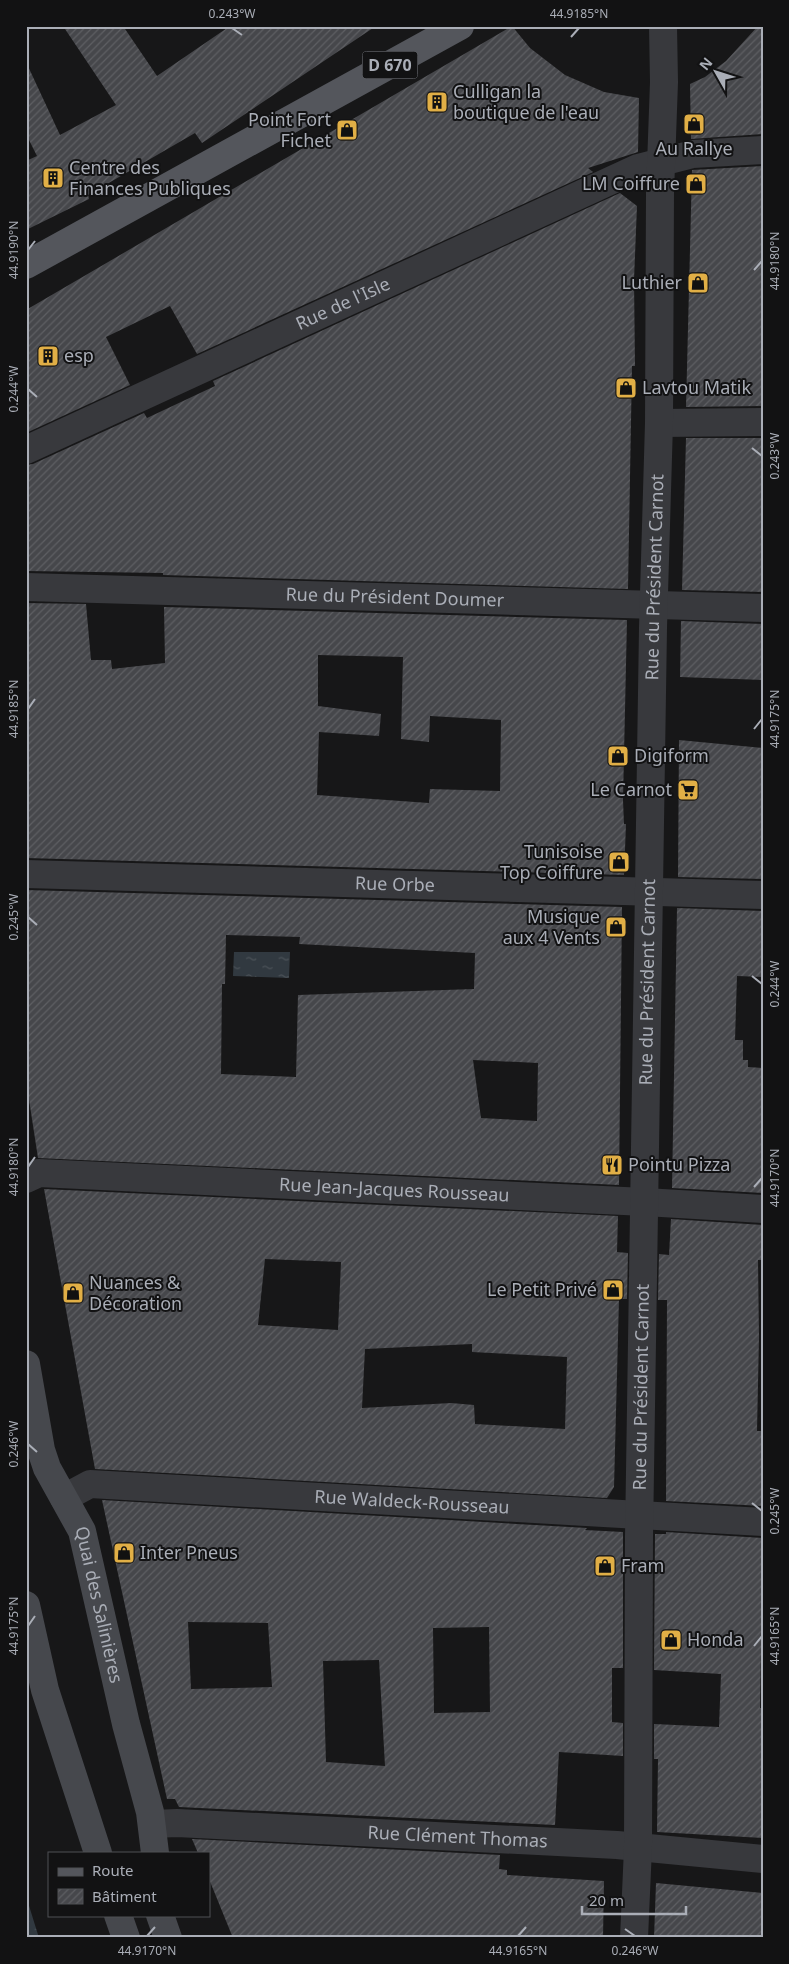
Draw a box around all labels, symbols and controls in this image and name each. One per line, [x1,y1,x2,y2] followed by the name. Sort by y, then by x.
[209,5,255,22] text: 0.243°W
[550,5,608,22] text: 44.9185°N
[692,48,742,98] north arrow
[362,52,418,78] road number: D 670
[695,53,716,74] text: N
[453,79,599,124] place label: Culligan la boutique de l'eau
[425,90,449,114] building icon: Culligan la boutique de l'eau
[248,107,332,152] place label: Point Fort Fichet
[682,112,706,136] shop icon: Au Rallye
[335,118,359,142] shop icon: Point Fort Fichet
[655,136,733,160] place label: Au Rallye
[69,155,231,200] place label: Centre des Finances Publiques
[41,166,65,190] building icon: Centre des Finances Publiques
[582,171,680,195] place label: LM Coiffure
[684,172,708,196] shop icon: LM Coiffure
[5,221,22,279] text: 44.9190°N
[766,232,783,290] text: 44.9180°N
[622,270,683,294] place label: Luthier
[292,271,394,335] street label: Rue de l'Isle
[686,271,710,295] shop icon: Luthier
[64,343,94,367] place label: esp
[36,344,60,368] building icon: esp
[5,366,22,412] text: 0.244°W
[642,375,751,399] place label: Lavtou Matik
[614,376,638,400] shop icon: Lavtou Matik
[766,433,783,479] text: 0.243°W
[639,473,669,681] street label: Rue du Président Carnot
[285,581,505,612] street label: Rue du Président Doumer
[5,680,22,738] text: 44.9185°N
[766,690,783,748] text: 44.9175°N
[634,743,709,767] place label: Digiform
[606,744,630,768] shop icon: Digiform
[590,777,672,801] place label: Le Carnot
[676,778,700,802] supermarket icon: Le Carnot
[500,839,603,884] place label: Tunisoise Top Coiffure
[607,850,631,874] shop icon: Tunisoise Top Coiffure
[355,870,435,897] street label: Rue Orbe
[633,878,660,1086] street label: Rue du Président Carnot
[5,894,22,940] text: 0.245°W
[503,904,600,949] place label: Musique aux 4 Vents
[604,915,628,939] shop icon: Musique aux 4 Vents
[766,961,783,1007] text: 0.244°W
[5,1138,22,1196] text: 44.9180°N
[766,1149,783,1207] text: 44.9170°N
[628,1152,730,1176] place label: Pointu Pizza
[600,1153,624,1177] restaurant icon: Pointu Pizza
[279,1172,510,1206] street label: Rue Jean-Jacques Rousseau
[89,1270,182,1315] place label: Nuances & Décoration
[487,1277,597,1301] place label: Le Petit Privé
[601,1278,625,1302] shop icon: Le Petit Privé
[61,1281,85,1305] shop icon: Nuances & Décoration
[627,1283,654,1490] street label: Rue du Président Carnot
[5,1421,22,1467] text: 0.246°W
[314,1484,510,1519] street label: Rue Waldeck-Rousseau
[766,1488,783,1534] text: 0.245°W
[70,1524,129,1685] street label: Quai des Salinières
[140,1540,238,1564] place label: Inter Pneus
[112,1541,136,1565] shop icon: Inter Pneus
[621,1553,664,1577] place label: Fram
[593,1554,617,1578] shop icon: Fram
[5,1597,22,1655] text: 44.9175°N
[766,1607,783,1665] text: 44.9165°N
[687,1627,744,1651] place label: Honda
[659,1628,683,1652] shop icon: Honda
[367,1820,548,1853] street label: Rue Clément Thomas
[48,1852,210,1916] legend
[92,1860,134,1880] text: Route
[582,1884,685,1916] scale bar
[92,1886,157,1906] text: Bâtiment
[589,1890,624,1910] text: 20 m
[118,1942,176,1959] text: 44.9170°N
[489,1942,547,1959] text: 44.9165°N
[612,1942,658,1959] text: 0.246°W

